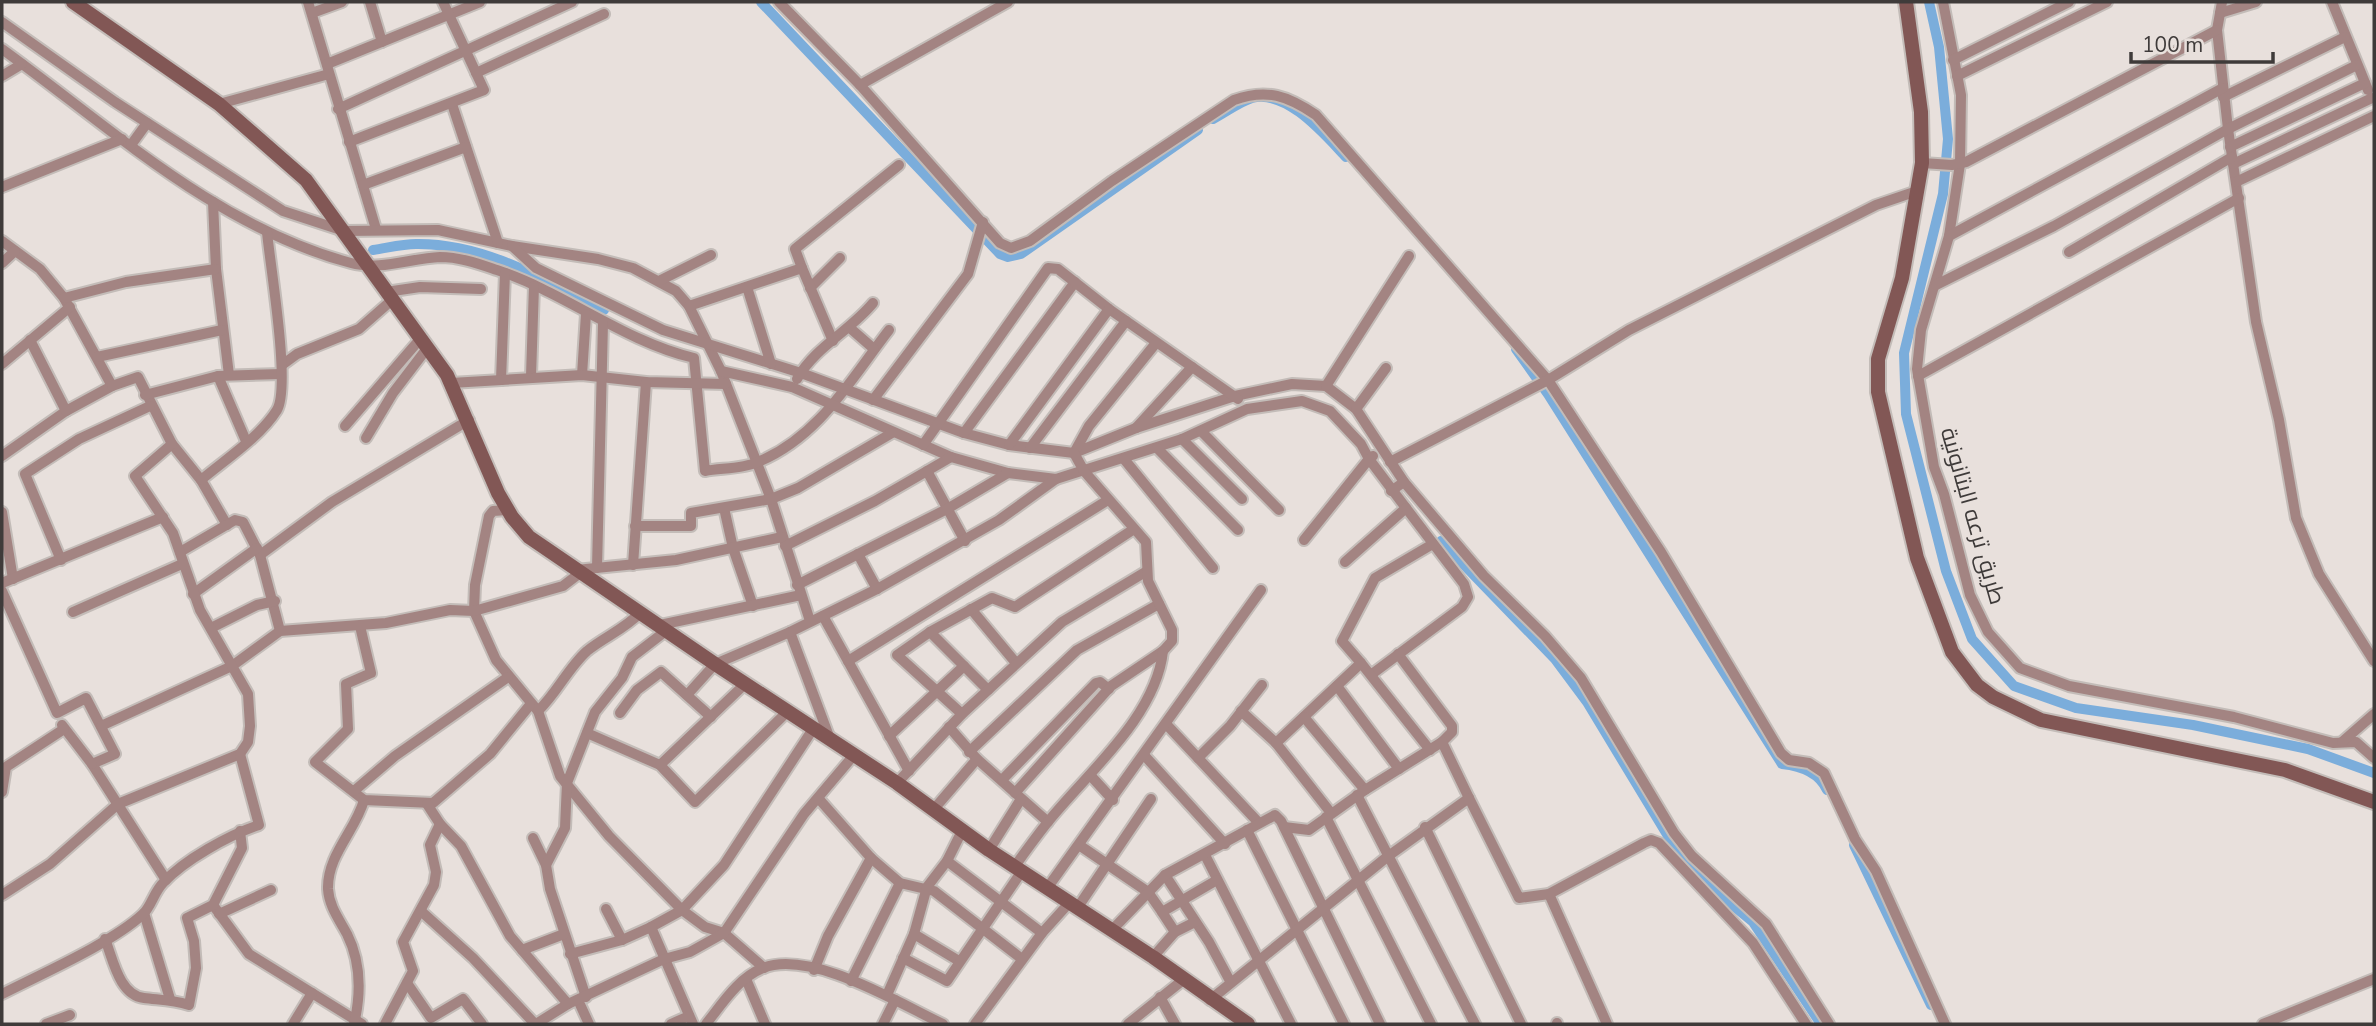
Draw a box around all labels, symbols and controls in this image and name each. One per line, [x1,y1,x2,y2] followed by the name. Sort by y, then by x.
[2131,21,2273,65] scale bar
[2142,31,2203,59] text: 100 m
[1933,424,2013,608] street label: طريق ترعه البتانونية

